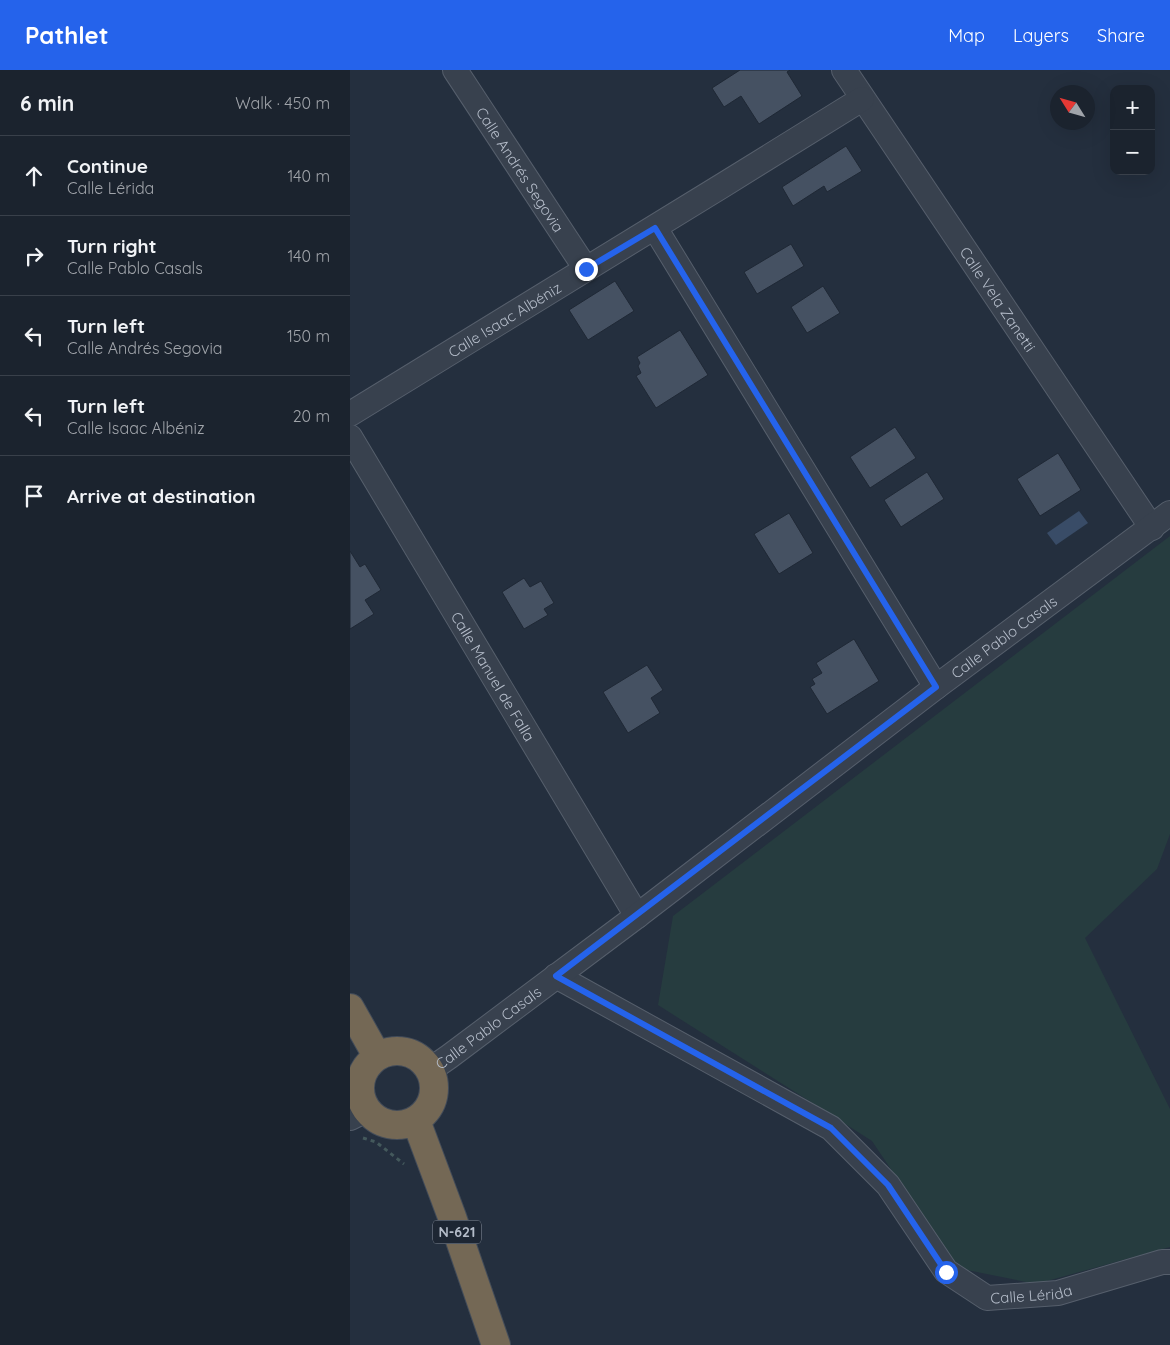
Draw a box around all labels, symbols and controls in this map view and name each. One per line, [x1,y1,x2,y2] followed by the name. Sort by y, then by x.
[25,20,109,50] text: Pathlet
[948,24,985,47] text: Map
[1013,24,1069,47] text: Layers
[1097,24,1145,47] text: Share
[1050,85,1095,130] north arrow
[1110,85,1155,175] map controls
[1110,85,1155,130] button: +
[20,90,74,116] text: 6 min
[235,93,330,113] text: Walk · 450 m
[472,103,569,236] street label: Calle Andrés Segovia
[1110,130,1155,175] button: −
[67,154,148,178] text: Continue
[20,162,48,190] icon: ahead
[287,166,330,186] text: 140 m
[67,178,154,198] text: Calle Lérida
[67,234,156,258] text: Turn right
[20,242,48,270] icon: right
[956,243,1040,355] street label: Calle Vela Zanetti
[287,246,330,266] text: 140 m
[67,258,203,278] text: Calle Pablo Casals
[575,258,598,281] route end
[444,278,564,361] street label: Calle Isaac Albéniz
[67,314,145,338] text: Turn left
[20,322,48,350] icon: left
[287,326,330,346] text: 150 m
[67,338,223,358] text: Calle Andrés Segovia
[67,394,145,418] text: Turn left
[20,402,48,430] icon: left
[293,406,330,426] text: 20 m
[67,418,205,438] text: Calle Isaac Albéniz
[20,482,48,510] icon: arrive
[67,484,256,508] text: Arrive at destination
[947,591,1061,682] street label: Calle Pablo Casals
[447,608,540,745] street label: Calle Manuel de Falla
[431,982,545,1073] street label: Calle Pablo Casals
[433,1220,481,1244] road number: N-621
[935,1261,958,1284] route start
[990,1280,1074,1307] street label: Calle Lérida

